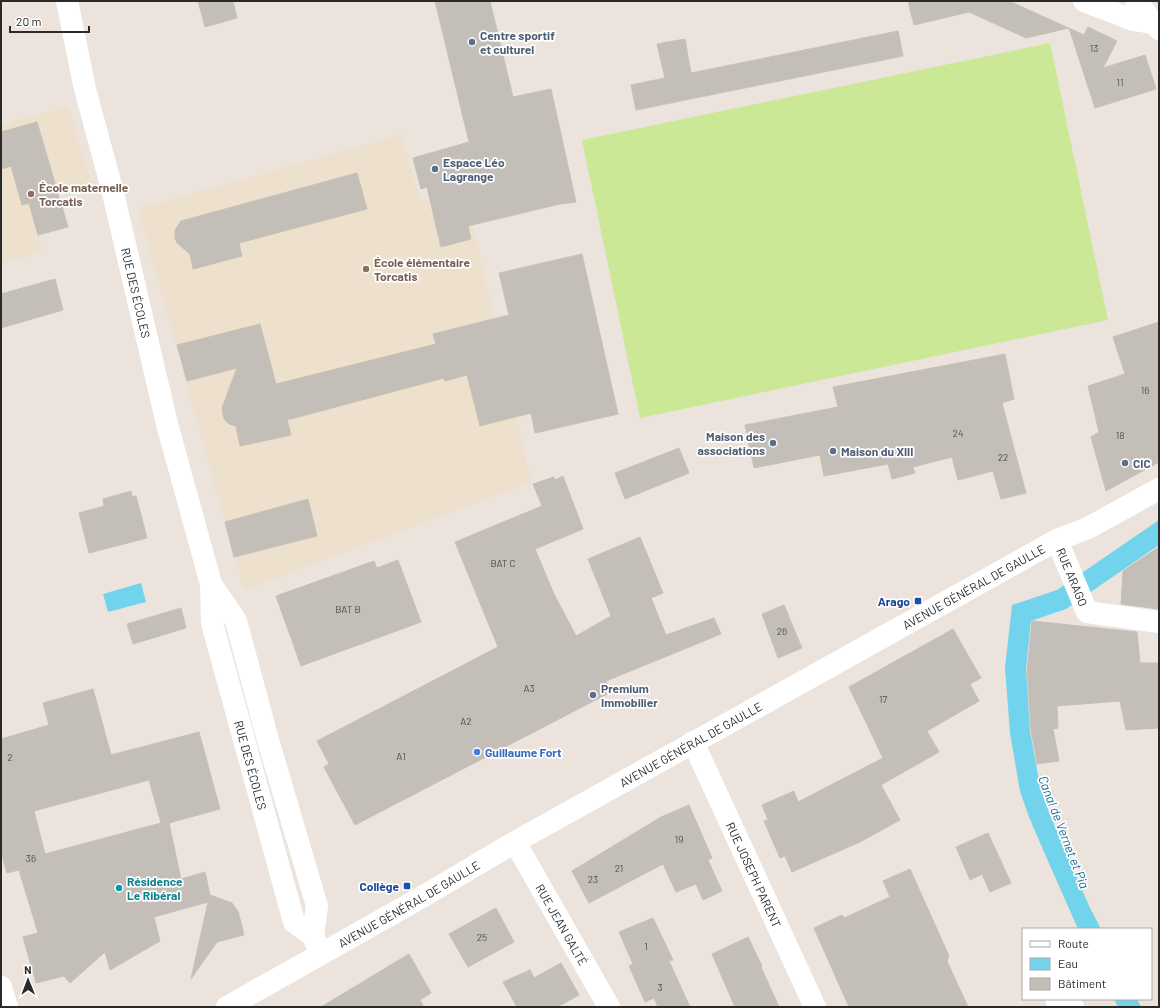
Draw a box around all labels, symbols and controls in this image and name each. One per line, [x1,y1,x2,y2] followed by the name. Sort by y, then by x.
[10,8,89,34] scale bar
[16,14,42,28] text: 20 m
[480,28,555,56] place label: Centre sportif et culturel
[467,37,477,47] marker: Centre sportif et culturel
[1090,42,1098,54] house number: 13
[1116,76,1124,88] house number: 11
[443,155,505,183] place label: Espace Léo Lagrange
[430,164,440,174] marker: Espace Léo Lagrange
[39,180,129,208] place label: École maternelle Torcatis
[26,189,36,199] marker: École maternelle Torcatis
[119,246,154,339] street label: RUE DES ÉCOLES
[374,255,470,283] place label: École élémentaire Torcatis
[361,264,371,274] marker: École élémentaire Torcatis
[1141,384,1149,396] house number: 16
[953,427,963,439] house number: 24
[697,429,765,457] place label: Maison des associations
[1116,429,1124,441] house number: 18
[768,438,778,448] marker: Maison des associations
[841,444,913,458] place label: Maison du XIII
[828,446,838,456] marker: Maison du XIII
[998,451,1008,463] house number: 22
[1133,456,1151,470] place label: CIC
[1120,458,1130,468] marker: CIC
[900,541,1047,632] street label: AVENUE GÉNÉRAL DE GAULLE
[1054,546,1091,608] street label: RUE ARAGO
[490,557,516,569] house number: BAT C
[878,594,910,608] place label: Arago
[913,596,923,606] marker: Arago
[335,603,361,615] house number: BAT B
[777,625,787,637] house number: 26
[601,681,658,709] place label: Premium Immobilier
[523,682,535,694] house number: A3
[588,690,598,700] marker: Premium Immobilier
[879,693,887,705] house number: 17
[617,699,764,789] street label: AVENUE GÉNÉRAL DE GAULLE
[460,715,472,727] house number: A2
[232,719,270,811] street label: RUE DES ÉCOLES
[485,745,562,759] place label: Guillaume Fort
[472,747,482,757] marker: Guillaume Fort
[396,750,406,762] house number: A1
[7,751,13,763] house number: 2
[1035,773,1093,891] water label: Canal de Vernet et Pia
[724,820,784,930] street label: RUE JOSEPH PARENT
[675,833,683,845] house number: 19
[26,852,36,864] house number: 36
[336,858,482,950] street label: AVENUE GÉNÉRAL DE GAULLE
[615,862,623,874] house number: 21
[588,873,598,885] house number: 23
[127,874,183,902] place label: Résidence Le Ribéral
[359,879,399,893] place label: Collège
[402,881,412,891] marker: Collège
[533,881,591,968] street label: RUE JEAN GALTÉ
[114,883,124,893] marker: Résidence Le Ribéral
[1022,928,1152,1000] legend
[477,931,487,943] house number: 25
[1058,936,1089,950] text: Route
[644,940,648,952] house number: 1
[1058,956,1078,970] text: Eau
[8,960,48,1000] north arrow
[24,963,32,976] text: N
[1058,976,1106,990] text: Bâtiment
[657,981,663,993] house number: 3

